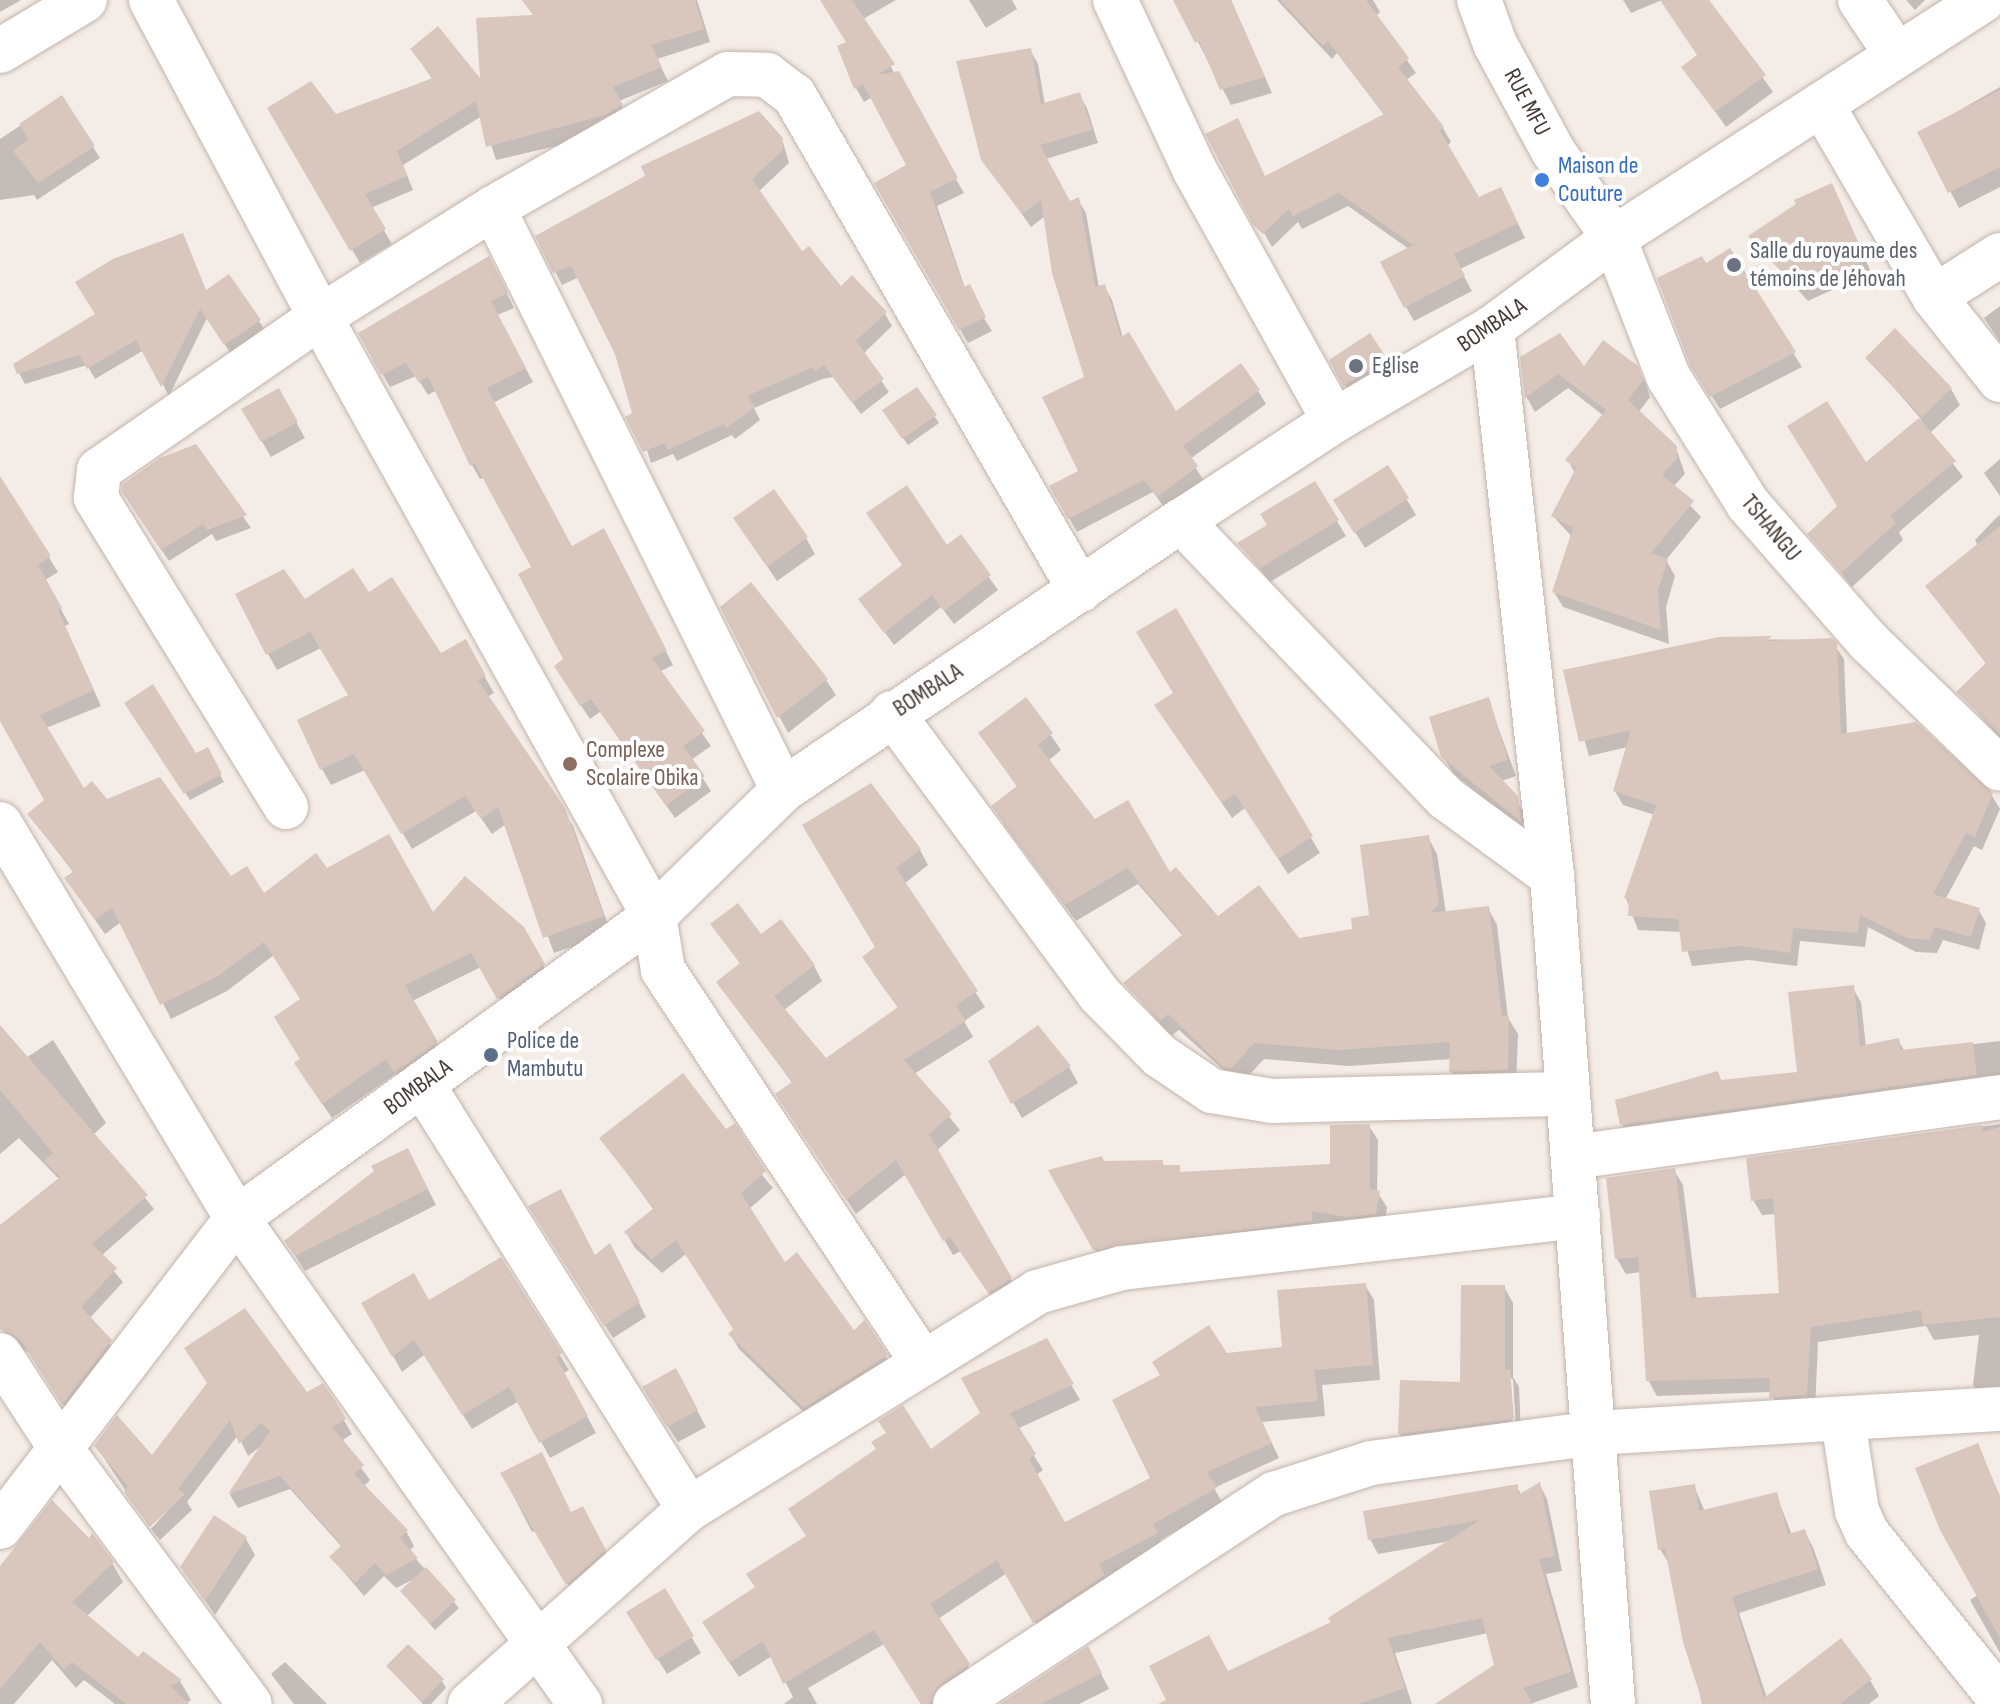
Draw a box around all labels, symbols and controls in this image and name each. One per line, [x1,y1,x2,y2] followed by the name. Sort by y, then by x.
[1497,63,1557,141] street label: RUE MFU
[1558,152,1638,208] place label: Maison de Couture
[1533,171,1551,189] marker: Maison de Couture
[1750,237,1917,293] place label: Salle du royaume des témoins de Jéhovah
[1725,256,1743,274] marker: Salle du royaume des témoins de Jéhovah
[1452,292,1532,358] street label: BOMBALA
[1372,352,1419,380] place label: Eglise
[1347,357,1365,375] marker: Eglise
[1735,489,1807,567] street label: TSHANGU
[888,657,968,723] street label: BOMBALA
[586,736,699,792] place label: Complexe Scolaire Obika
[561,755,579,773] marker: Complexe Scolaire Obika
[507,1027,583,1083] place label: Police de Mambutu
[482,1046,500,1064] marker: Police de Mambutu
[378,1053,458,1121] street label: BOMBALA

